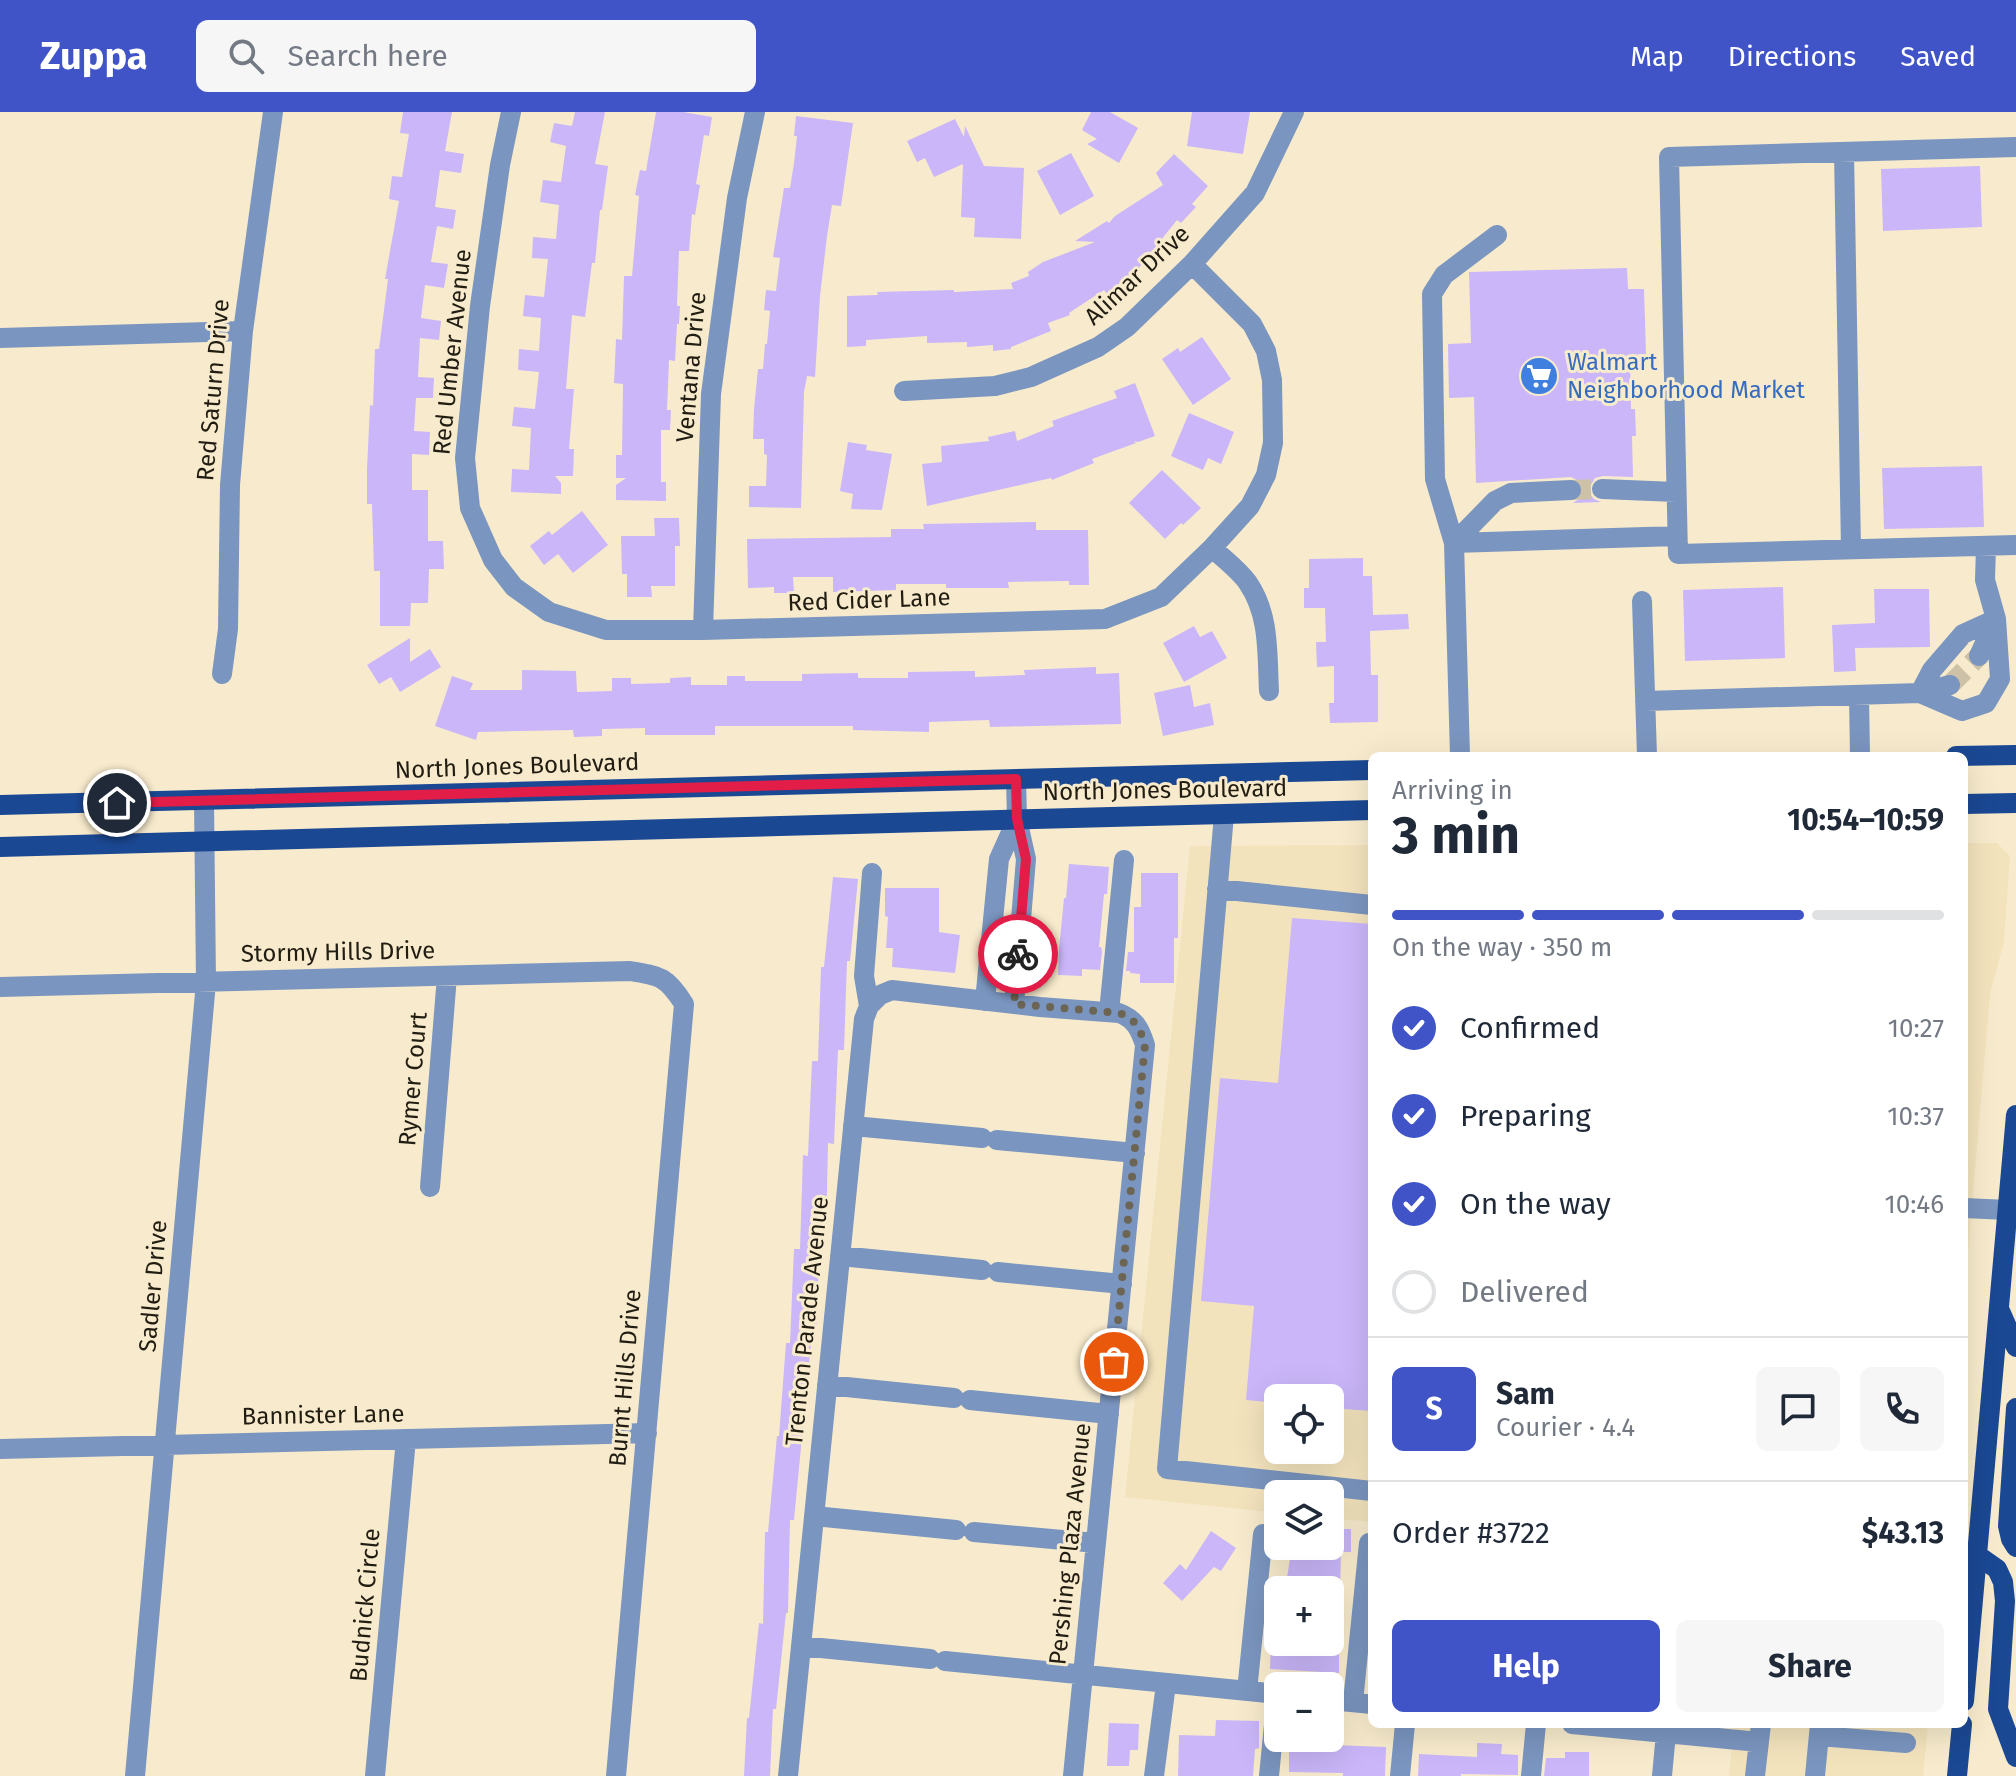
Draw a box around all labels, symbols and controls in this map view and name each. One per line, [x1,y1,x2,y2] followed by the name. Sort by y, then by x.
[196,20,756,92] search box
[40,33,148,79] text: Zuppa
[224,34,268,78] icon: search
[288,38,448,74] text: Search here
[1630,40,1684,73] text: Map
[1728,40,1856,73] text: Directions
[1900,40,1976,73] text: Saved
[1079,219,1195,331] street label: Alimar Drive
[427,248,477,456] street label: Red Umber Avenue
[670,290,712,444] street label: Ventana Drive
[191,298,235,482] street label: Red Saturn Drive
[1567,348,1805,404] place label: Walmart Neighborhood Market
[1518,355,1560,397] supermarket icon: Walmart Neighborhood Market
[787,583,951,617] street label: Red Cider Lane
[394,748,640,784] street label: North Jones Boulevard
[83,769,151,837] pin
[1042,774,1288,806] street label: North Jones Boulevard
[1392,775,1513,806] text: Arriving in
[95,781,139,825] icon: home
[1787,802,1944,838] text: 10:54–10:59
[1392,804,1520,867] text: 3 min
[978,914,1058,994] courier
[996,932,1040,976] icon: bike
[1392,932,1612,963] text: On the way · 350 m
[241,936,435,968] street label: Stormy Hills Drive
[1392,1006,1436,1050] icon: check
[393,1010,433,1147] street label: Rymer Court
[1460,1010,1600,1046] text: Confirmed
[1888,1013,1944,1044] text: 10:27
[1392,1094,1436,1138] icon: check
[1460,1098,1591,1134] text: Preparing
[1887,1101,1944,1132] text: 10:37
[1392,1182,1436,1226] icon: check
[1460,1186,1611,1222] text: On the way
[1884,1189,1944,1220] text: 10:46
[780,1195,834,1447] street label: Trenton Parade Avenue
[133,1219,173,1353] street label: Sadler Drive
[1460,1274,1589,1310] text: Delivered
[603,1288,647,1468] street label: Burnt Hills Drive
[1080,1328,1148,1396] pin
[1092,1340,1136,1384] icon: bag
[1756,1367,1840,1451] button: chat
[1860,1367,1944,1451] button: phone
[1496,1376,1555,1412] text: Sam
[1264,1384,1344,1752] map controls
[1264,1384,1344,1464] button: locate
[1425,1391,1443,1427] text: S
[241,1400,405,1430] street label: Bannister Lane
[1496,1412,1635,1443] text: Courier · 4.4
[1043,1422,1097,1666] street label: Pershing Plaza Avenue
[1264,1480,1344,1560] button: layers
[1392,1515,1550,1551] text: Order #3722
[1862,1515,1944,1551] text: $43.13
[344,1527,386,1683] street label: Budnick Circle
[1264,1576,1344,1656] button: +
[1392,1620,1660,1712] button: Help
[1676,1620,1944,1712] button: Share
[1264,1672,1344,1752] button: −

